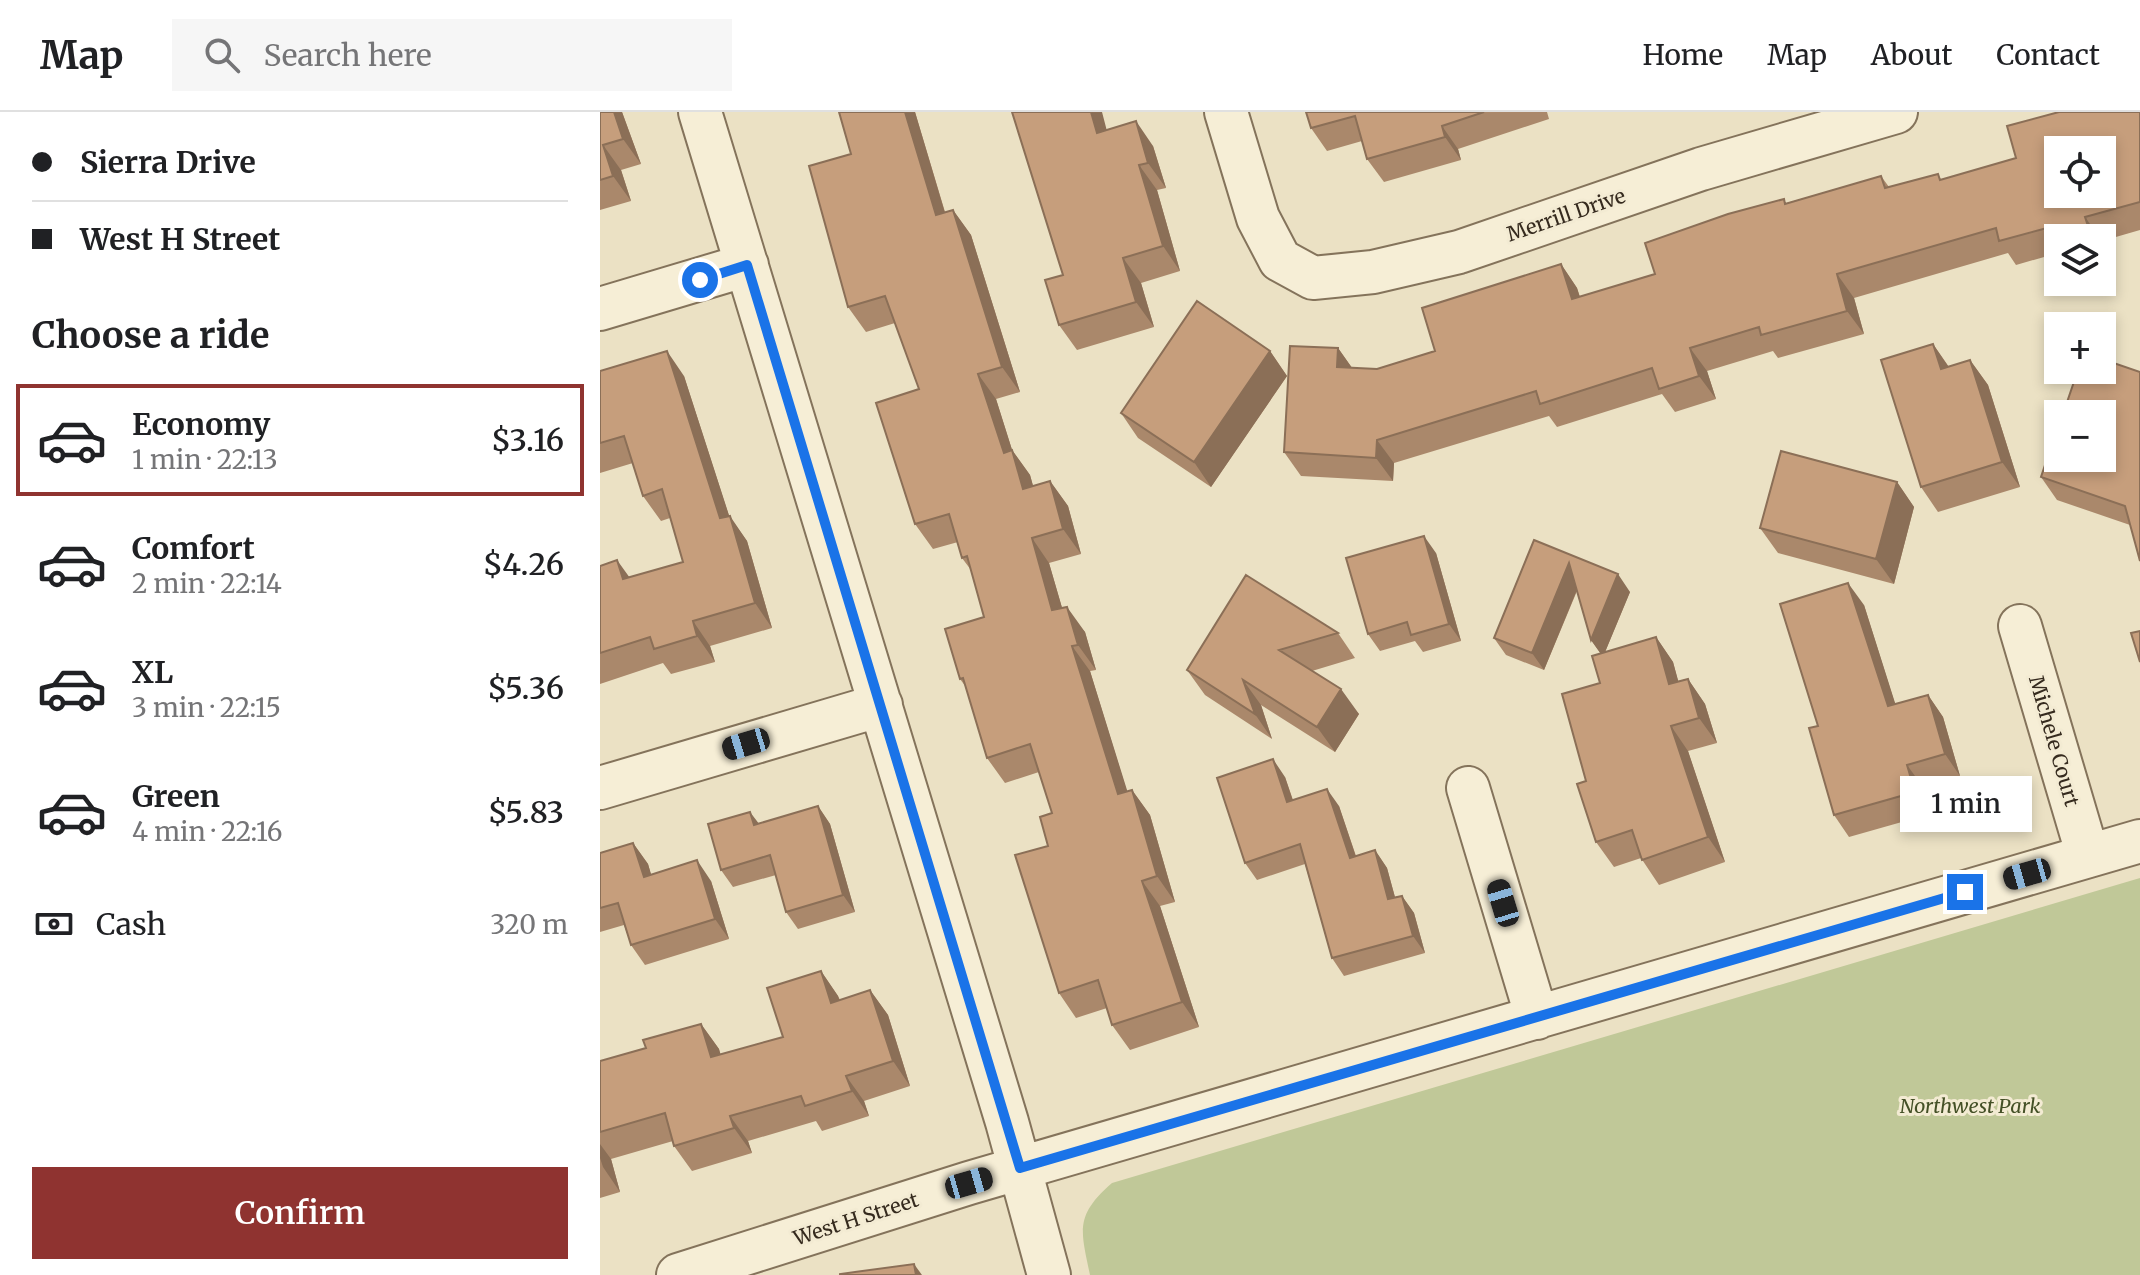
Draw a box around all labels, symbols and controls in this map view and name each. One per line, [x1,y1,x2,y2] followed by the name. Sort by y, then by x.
[172,19,732,91] search box
[40,32,124,79] text: Map
[200,33,244,77] icon: search
[264,36,432,74] text: Search here
[1642,37,1723,73] text: Home
[1767,37,1827,73] text: Map
[1871,37,1952,73] text: About
[1996,37,2100,73] text: Contact
[2044,136,2116,472] map controls
[2044,136,2116,208] button: locate
[80,143,256,181] text: Sierra Drive
[1503,183,1628,246] street label: Merrill Drive
[80,220,280,258] text: West H Street
[2044,224,2116,296] button: layers
[682,262,718,298] route start
[2044,312,2116,384] button: +
[32,313,269,358] text: Choose a ride
[2044,400,2116,472] button: −
[36,404,108,476] icon: car
[132,405,270,443] text: Economy
[491,421,564,459] text: $3.16
[132,443,278,476] text: 1 min · 22:13
[36,528,108,600] icon: car
[132,529,255,567] text: Comfort
[483,545,564,583] text: $4.26
[132,567,282,600] text: 2 min · 22:14
[36,652,108,724] icon: car
[132,653,173,691] text: XL
[487,669,564,707] text: $5.36
[2024,673,2085,809] street label: Michele Court
[132,691,281,724] text: 3 min · 22:15
[720,726,772,762] car
[36,776,108,848] icon: car
[1899,776,2031,832] callout: 1 min
[132,777,220,815] text: Green
[1931,787,2001,820] text: 1 min
[488,793,564,831] text: $5.83
[132,815,283,848] text: 4 min · 22:16
[2001,856,2053,892] car
[1947,874,1983,910] route end
[1485,877,1521,929] car
[32,902,76,946] icon: cash
[96,905,166,943] text: Cash
[490,908,568,941] text: 320 m
[1900,1093,2040,1118] park label: Northwest Park
[943,1165,995,1201] car
[32,1167,568,1259] button: Confirm
[789,1186,922,1251] street label: West H Street

